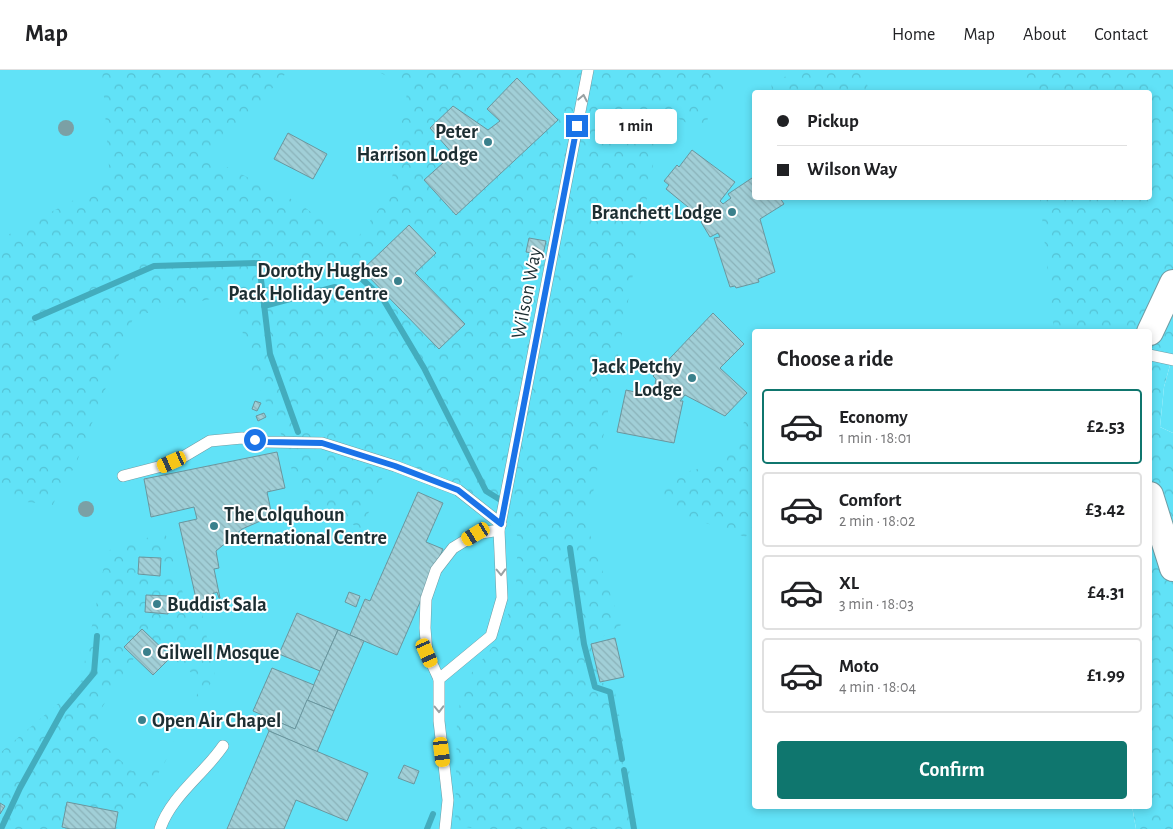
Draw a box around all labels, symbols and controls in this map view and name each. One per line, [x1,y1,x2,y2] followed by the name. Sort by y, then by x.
[25,22,68,46] text: Map
[892,26,935,44] text: Home
[963,26,995,44] text: Map
[1023,26,1066,44] text: About
[1094,26,1148,44] text: Contact
[577,94,587,102] one-way arrow
[594,108,677,144] callout: 1 min
[807,112,859,131] text: Pickup
[566,115,588,137] route end
[619,118,653,134] text: 1 min
[356,122,478,165] place label: Peter Harrison Lodge
[482,136,494,148] marker: Peter Harrison Lodge
[807,160,897,179] text: Wilson Way
[591,203,722,223] place label: Branchett Lodge
[726,206,738,218] marker: Branchett Lodge
[508,245,546,341] street label: Wilson Way
[228,261,388,304] place label: Dorothy Hughes Pack Holiday Centre
[392,275,404,287] marker: Dorothy Hughes Pack Holiday Centre
[777,348,893,370] text: Choose a ride
[592,357,682,400] place label: Jack Petchy Lodge
[686,372,698,384] marker: Jack Petchy Lodge
[779,404,824,449] icon: car
[839,408,908,427] text: Economy
[1087,417,1125,436] text: £2.53
[244,429,266,451] route start
[839,430,912,446] text: 1 min · 18:01
[155,449,188,475] car
[779,487,824,532] icon: car
[839,491,901,510] text: Comfort
[1085,500,1125,519] text: £3.42
[224,505,387,548] place label: The Colquhoun International Centre
[839,513,915,529] text: 2 min · 18:02
[208,520,220,532] marker: The Colquhoun International Centre
[459,520,492,548] car
[496,569,507,577] one-way arrow
[779,570,824,615] icon: car
[839,574,859,593] text: XL
[1088,583,1125,602] text: £4.31
[167,595,267,615] place label: Buddist Sala
[839,596,914,612] text: 3 min · 18:03
[151,598,163,610] marker: Buddist Sala
[414,636,439,670] car
[157,643,280,663] place label: Gilwell Mosque
[141,646,153,658] marker: Gilwell Mosque
[779,653,824,698] icon: car
[839,657,879,676] text: Moto
[1087,666,1125,685] text: £1.99
[839,679,916,695] text: 4 min · 18:04
[434,705,444,713] one-way arrow
[152,711,281,731] place label: Open Air Chapel
[136,714,148,726] marker: Open Air Chapel
[432,736,451,768] car
[777,741,1127,799] button: Confirm

